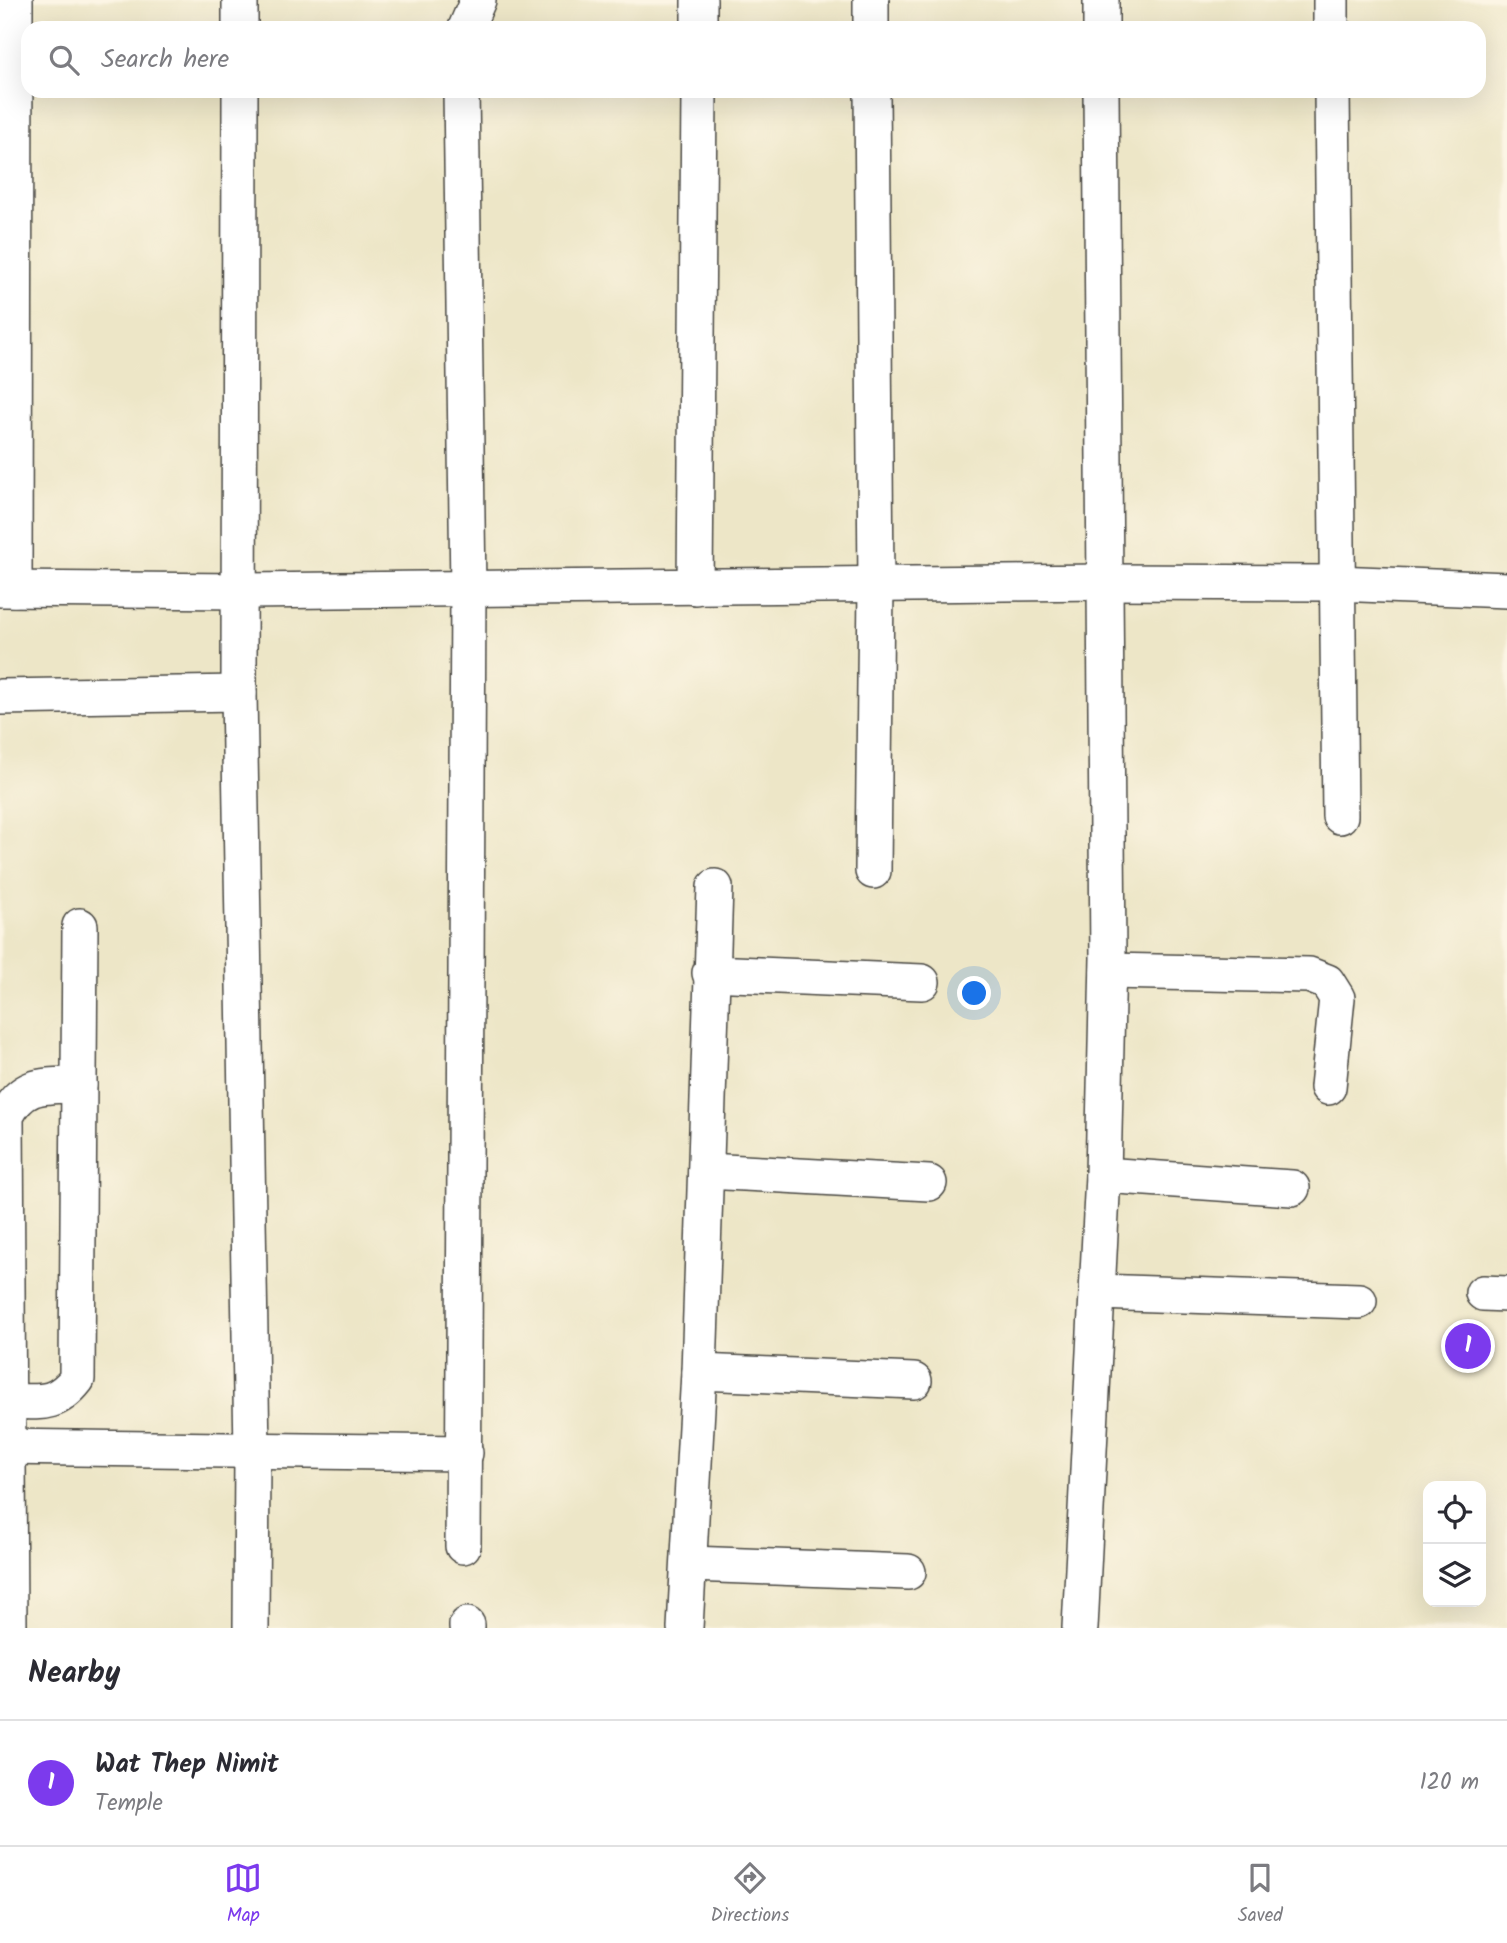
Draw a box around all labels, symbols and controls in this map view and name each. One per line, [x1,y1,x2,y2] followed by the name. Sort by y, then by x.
[21,21,1486,98] search box
[101,39,229,81] text: Search here
[45,41,83,79] icon: search
[957,976,991,1010] your location
[1445,1320,1491,1372] pin: 1
[1423,1481,1486,1607] map controls
[1423,1481,1486,1544] button: locate
[1423,1544,1486,1607] button: layers
[28,1650,120,1698] text: Nearby
[95,1744,279,1786] text: Wat Thep Nimit
[48,1765,54,1801] text: 1
[1419,1765,1479,1801] text: 120 m
[95,1786,163,1822] text: Temple
[224,1859,262,1931] tab: Map
[711,1859,789,1931] tab: Directions
[1238,1859,1283,1931] tab: Saved

